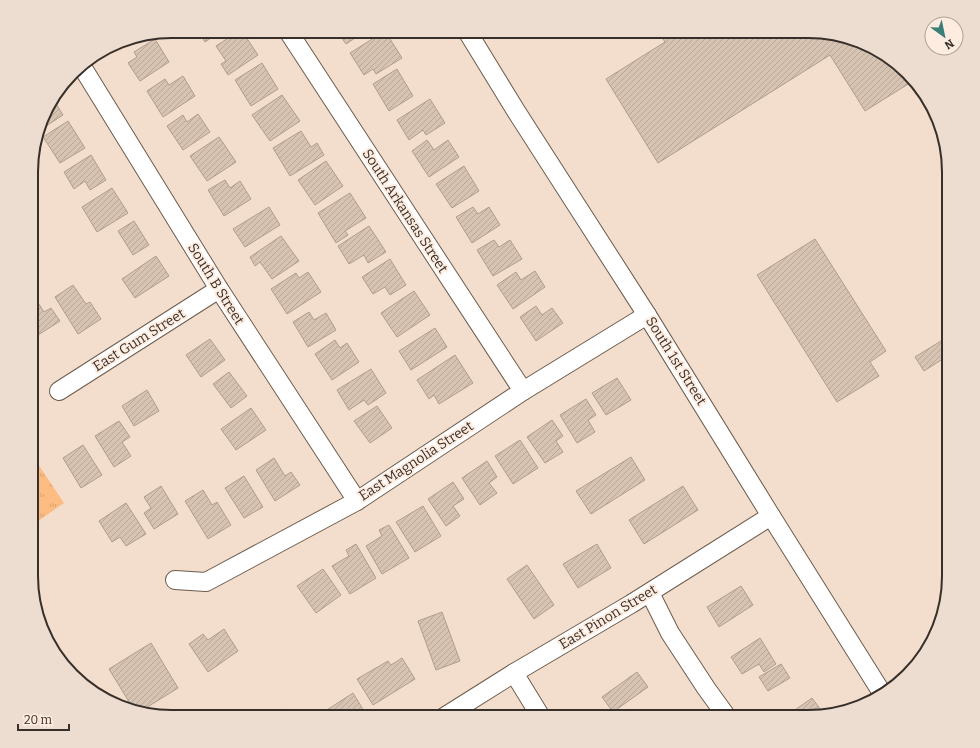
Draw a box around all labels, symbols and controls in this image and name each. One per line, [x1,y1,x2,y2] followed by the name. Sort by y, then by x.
[924,16,964,56] north arrow
[942,36,956,52] text: N
[359,146,451,276] street label: South Arkansas Street
[184,240,248,328] street label: South B Street
[90,305,188,375] street label: East Gum Street
[642,314,710,408] street label: South 1st Street
[356,418,476,504] street label: East Magnolia Street
[556,581,660,653] street label: East Pinon Street
[18,706,69,732] scale bar
[24,713,53,727] text: 20 m

